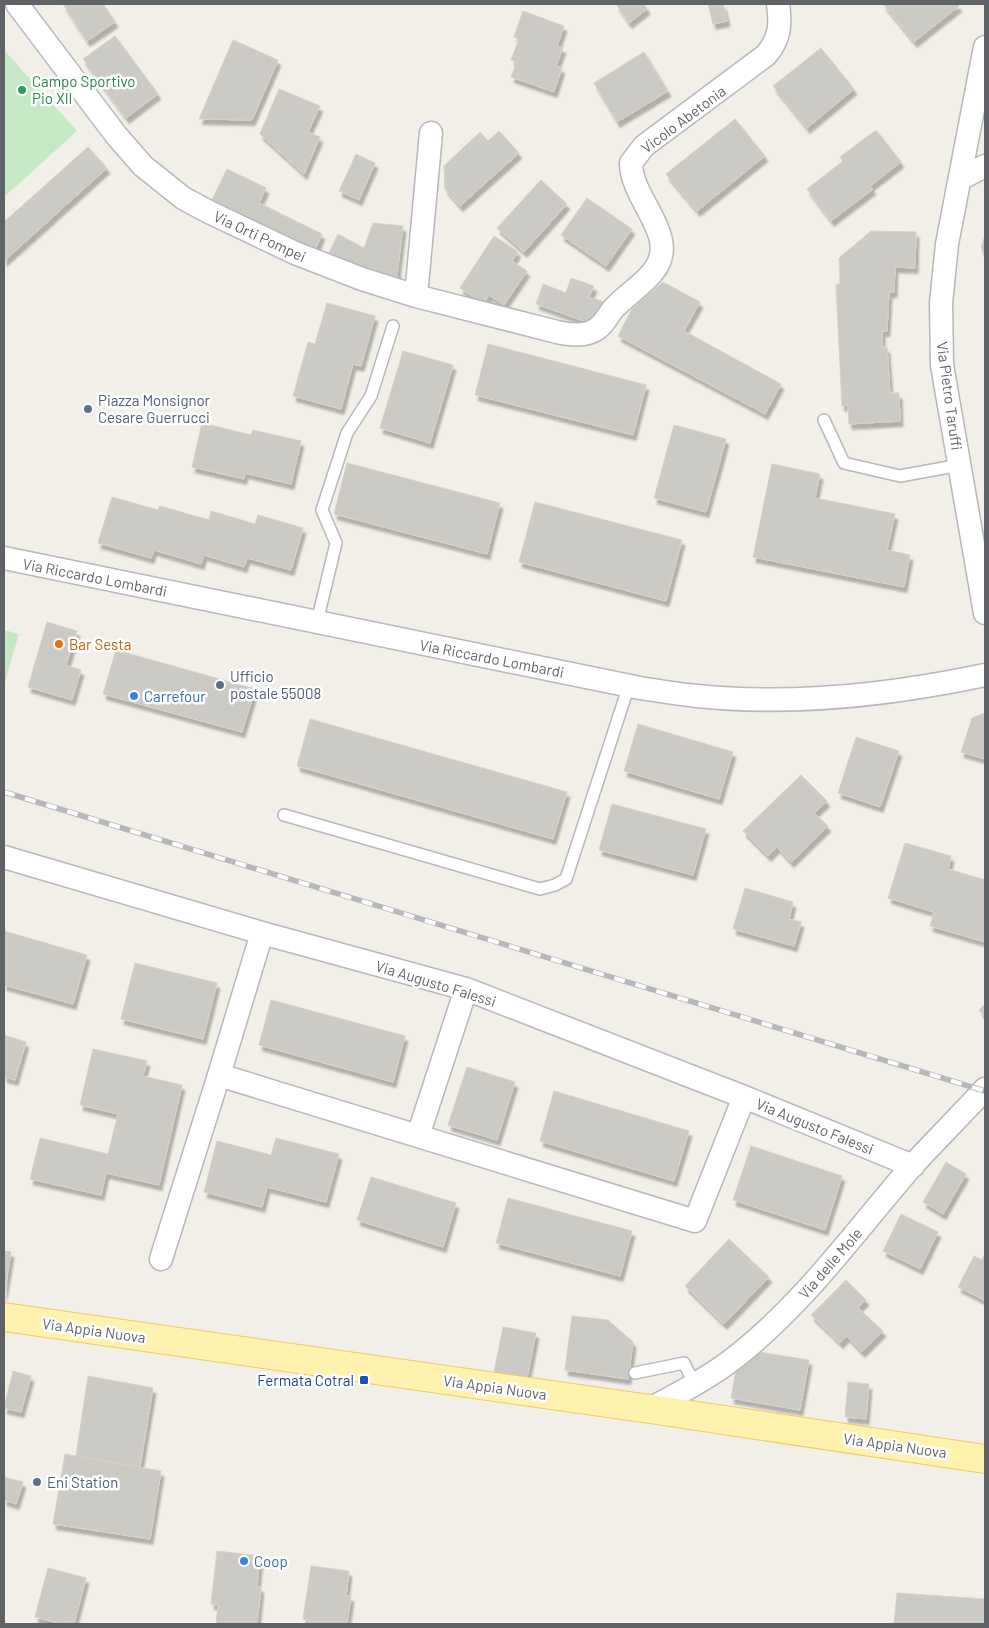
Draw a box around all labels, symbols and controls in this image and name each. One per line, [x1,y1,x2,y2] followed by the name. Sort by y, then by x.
[32,72,136,107] place label: Campo Sportivo Pio XII
[637,81,729,157] street label: Vicolo Abetonia
[16,84,28,96] marker: Campo Sportivo Pio XII
[211,207,309,265] street label: Via Orti Pompei
[933,341,967,451] street label: Via Pietro Taruffi
[98,391,211,426] place label: Piazza Monsignor Cesare Guerrucci
[82,403,94,415] marker: Piazza Monsignor Cesare Guerrucci
[21,554,169,600] street label: Via Riccardo Lombardi
[69,635,131,653] place label: Bar Sesta
[418,635,566,681] street label: Via Riccardo Lombardi
[53,638,65,650] marker: Bar Sesta
[230,667,321,702] place label: Ufficio postale 55008
[214,679,226,691] marker: Ufficio postale 55008
[144,687,206,705] place label: Carrefour
[128,690,140,702] marker: Carrefour
[374,956,498,1010] street label: Via Augusto Falessi
[754,1094,876,1158] street label: Via Augusto Falessi
[794,1224,866,1302] street label: Via delle Mole
[41,1314,147,1346] street label: Via Appia Nuova
[257,1371,354,1389] place label: Fermata Cotral
[442,1371,548,1403] street label: Via Appia Nuova
[358,1374,370,1386] marker: Fermata Cotral
[842,1429,948,1461] street label: Via Appia Nuova
[47,1473,118,1491] place label: Eni Station
[31,1476,43,1488] marker: Eni Station
[254,1552,288,1570] place label: Coop
[238,1555,250,1567] marker: Coop

